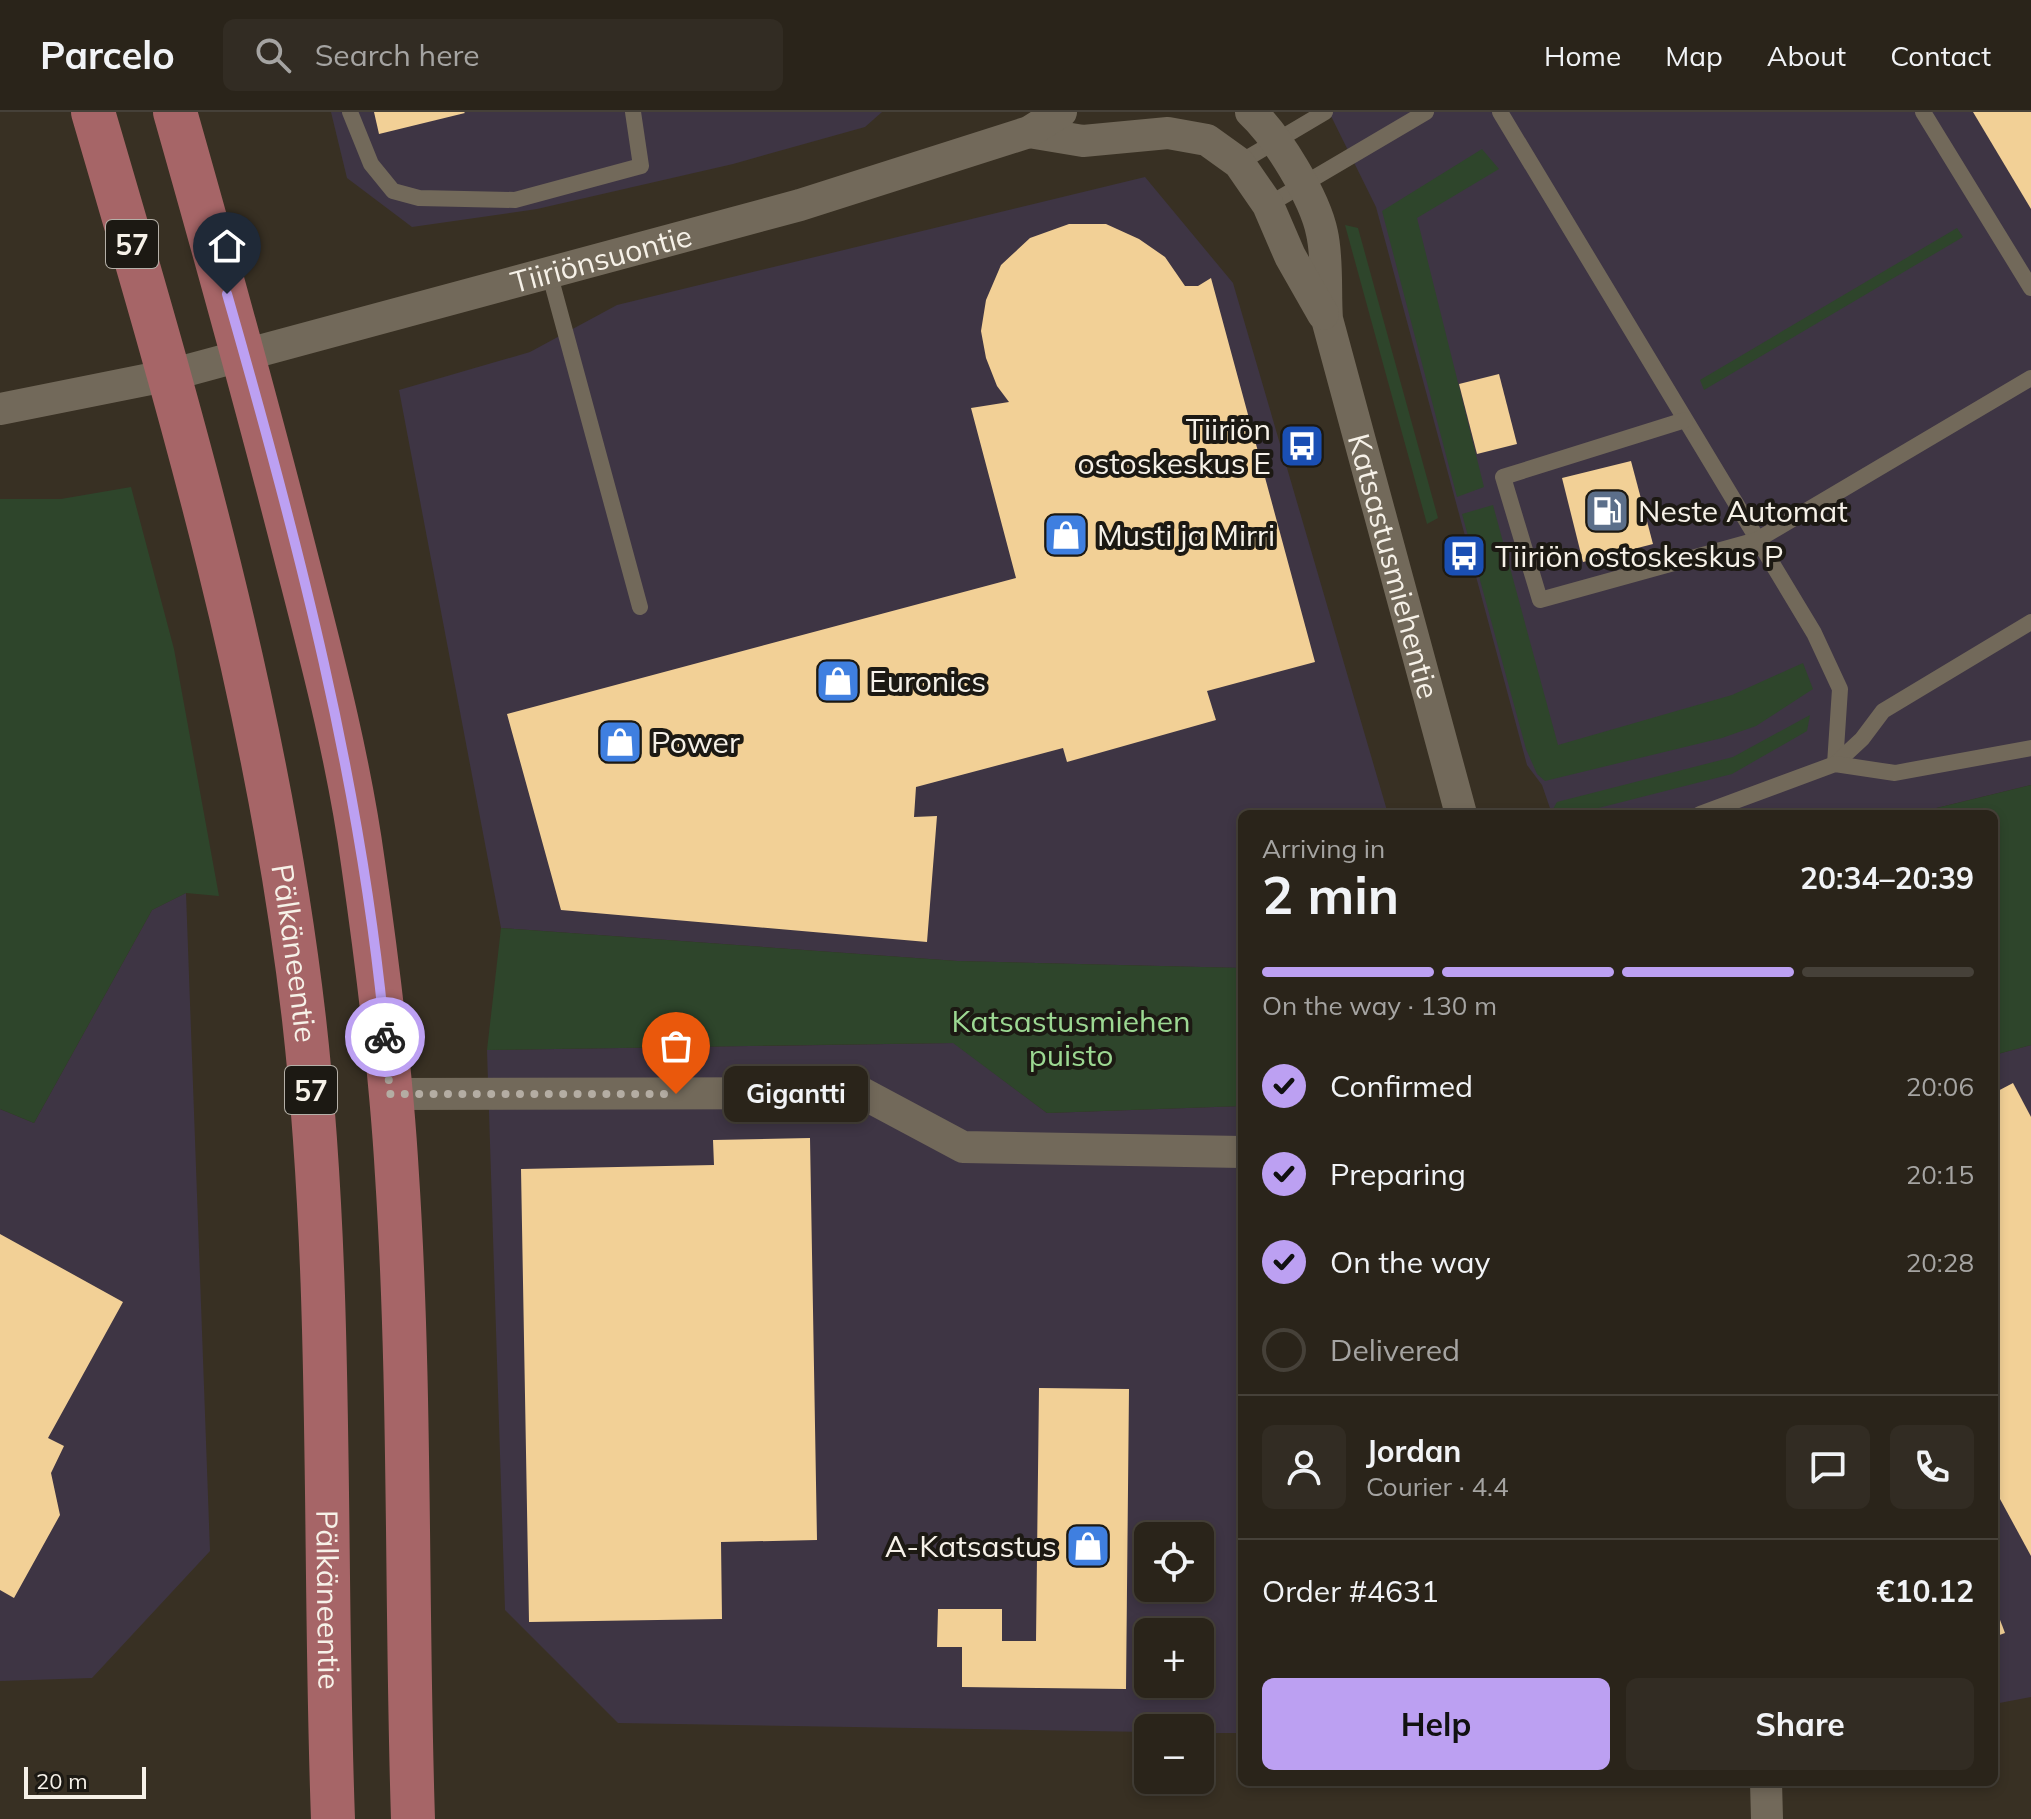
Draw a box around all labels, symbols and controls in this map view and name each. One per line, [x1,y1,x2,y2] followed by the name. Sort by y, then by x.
[223,19,783,91] search box
[40,31,175,79] text: Parcelo
[251,33,295,77] icon: search
[315,36,480,74] text: Search here
[1544,38,1621,73] text: Home
[1665,38,1723,73] text: Map
[1767,38,1846,73] text: About
[1890,38,1991,73] text: Contact
[193,212,261,294] pin
[506,216,696,301] street label: Tiiriönsuontie
[106,220,158,268] road number: 57
[205,224,249,268] icon: home
[1077,410,1271,482] place label: Tiiriön ostoskeskus E
[1278,422,1326,470] bus stop icon: Tiiriön ostoskeskus E
[1340,429,1448,703] street label: Katsastusmiehentie
[1583,487,1631,535] fuel station icon: Neste Automat
[1638,492,1848,530] place label: Neste Automat
[1042,511,1090,559] shop icon: Musti ja Mirri
[1097,516,1275,554] place label: Musti ja Mirri
[1440,532,1488,580] bus stop icon: Tiiriön ostoskeskus P
[1495,537,1783,575] place label: Tiiriön ostoskeskus P
[814,657,862,705] shop icon: Euronics
[869,662,986,700] place label: Euronics
[596,718,644,766] shop icon: Power
[651,723,740,761] place label: Power
[1262,832,1385,865] text: Arriving in
[1800,859,1974,897] text: 20:34–20:39
[263,861,325,1044] street label: Pälkäneentie
[1262,862,1399,927] text: 2 min
[1262,989,1497,1022] text: On the way · 130 m
[345,997,425,1077] courier
[951,1002,1191,1074] park label: Katsastusmiehen puisto
[642,1012,710,1094] pin
[363,1015,407,1059] icon: bike
[654,1024,698,1068] icon: bag
[1262,1064,1306,1108] icon: check
[285,1066,337,1114] road number: 57
[724,1066,868,1122] callout: Gigantti
[1330,1067,1473,1105] text: Confirmed
[1906,1070,1974,1103] text: 20:06
[746,1077,846,1110] text: Gigantti
[1262,1152,1306,1196] icon: check
[1330,1155,1466,1193] text: Preparing
[1906,1158,1974,1191] text: 20:15
[1262,1240,1306,1284] icon: check
[1330,1243,1490,1281] text: On the way
[1906,1246,1974,1279] text: 20:28
[1330,1331,1460,1369] text: Delivered
[1262,1425,1346,1509] button: person
[1786,1425,1870,1509] button: chat
[1890,1425,1974,1509] button: phone
[1366,1432,1461,1470] text: Jordan
[1366,1470,1509,1503] text: Courier · 4.4
[308,1510,349,1690] street label: Pälkäneentie
[1064,1522,1112,1570] shop icon: A-Katsastus
[1134,1522,1214,1794] map controls
[1134,1522,1214,1602] button: locate
[885,1527,1057,1565] place label: A-Katsastus
[1262,1572,1439,1610] text: Order #4631
[1877,1572,1974,1610] text: €10.12
[1134,1618,1214,1698] button: +
[1262,1678,1610,1770] button: Help
[1626,1678,1974,1770] button: Share
[1134,1714,1214,1794] button: −
[24,1763,146,1799] scale bar
[36,1767,87,1795] text: 20 m

